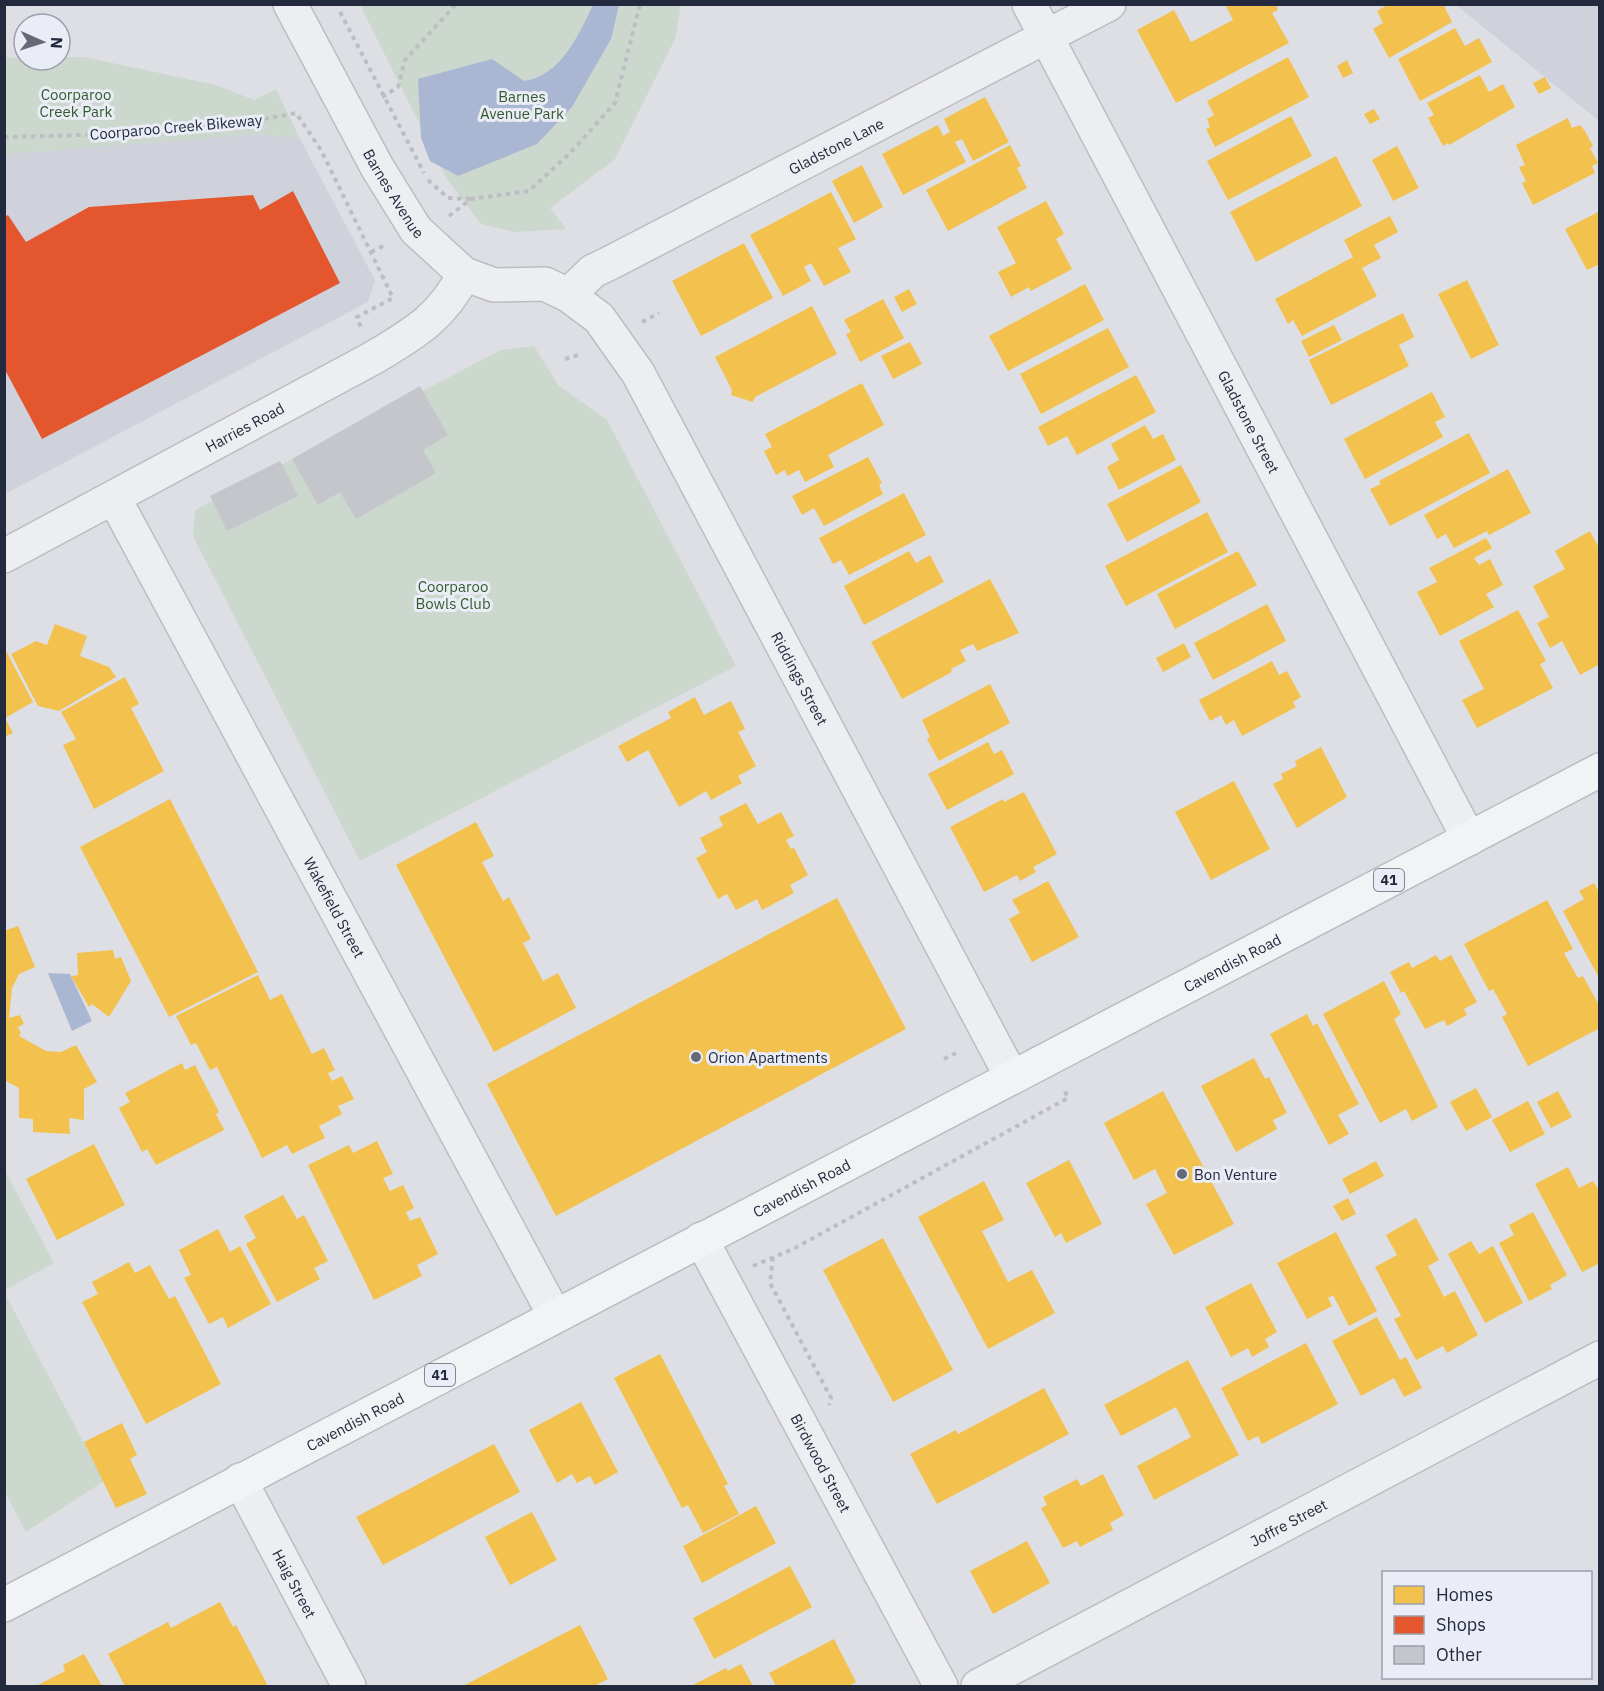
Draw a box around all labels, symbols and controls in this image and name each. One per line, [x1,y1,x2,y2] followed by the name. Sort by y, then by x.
[12,12,72,72] north arrow
[47,36,67,49] text: N
[39,85,113,121] park label: Coorparoo Creek Park
[480,87,564,123] park label: Barnes Avenue Park
[89,110,263,144] street label: Coorparoo Creek Bikeway
[785,113,887,178] street label: Gladstone Lane
[360,145,428,242] street label: Barnes Avenue
[1214,367,1284,476] street label: Gladstone Street
[202,398,287,456] street label: Harries Road
[415,577,491,613] park label: Coorparoo Bowls Club
[767,628,832,728] street label: Riddings Street
[300,854,369,961] street label: Wakefield Street
[1374,869,1404,891] road number: 41
[1180,929,1284,996] street label: Cavendish Road
[708,1048,828,1067] place label: Orion Apartments
[689,1050,703,1064] marker: Orion Apartments
[749,1154,854,1221] street label: Cavendish Road
[1194,1165,1277,1184] place label: Bon Venture
[1175,1167,1189,1181] marker: Bon Venture
[425,1364,455,1386] road number: 41
[303,1388,407,1455] street label: Cavendish Road
[787,1410,855,1515] street label: Birdwood Street
[1247,1494,1330,1550] street label: Joffre Street
[269,1546,321,1621] street label: Haig Street
[1382,1571,1592,1679] legend
[1436,1583,1493,1606] text: Homes
[1436,1613,1486,1636] text: Shops
[1436,1643,1482,1666] text: Other

